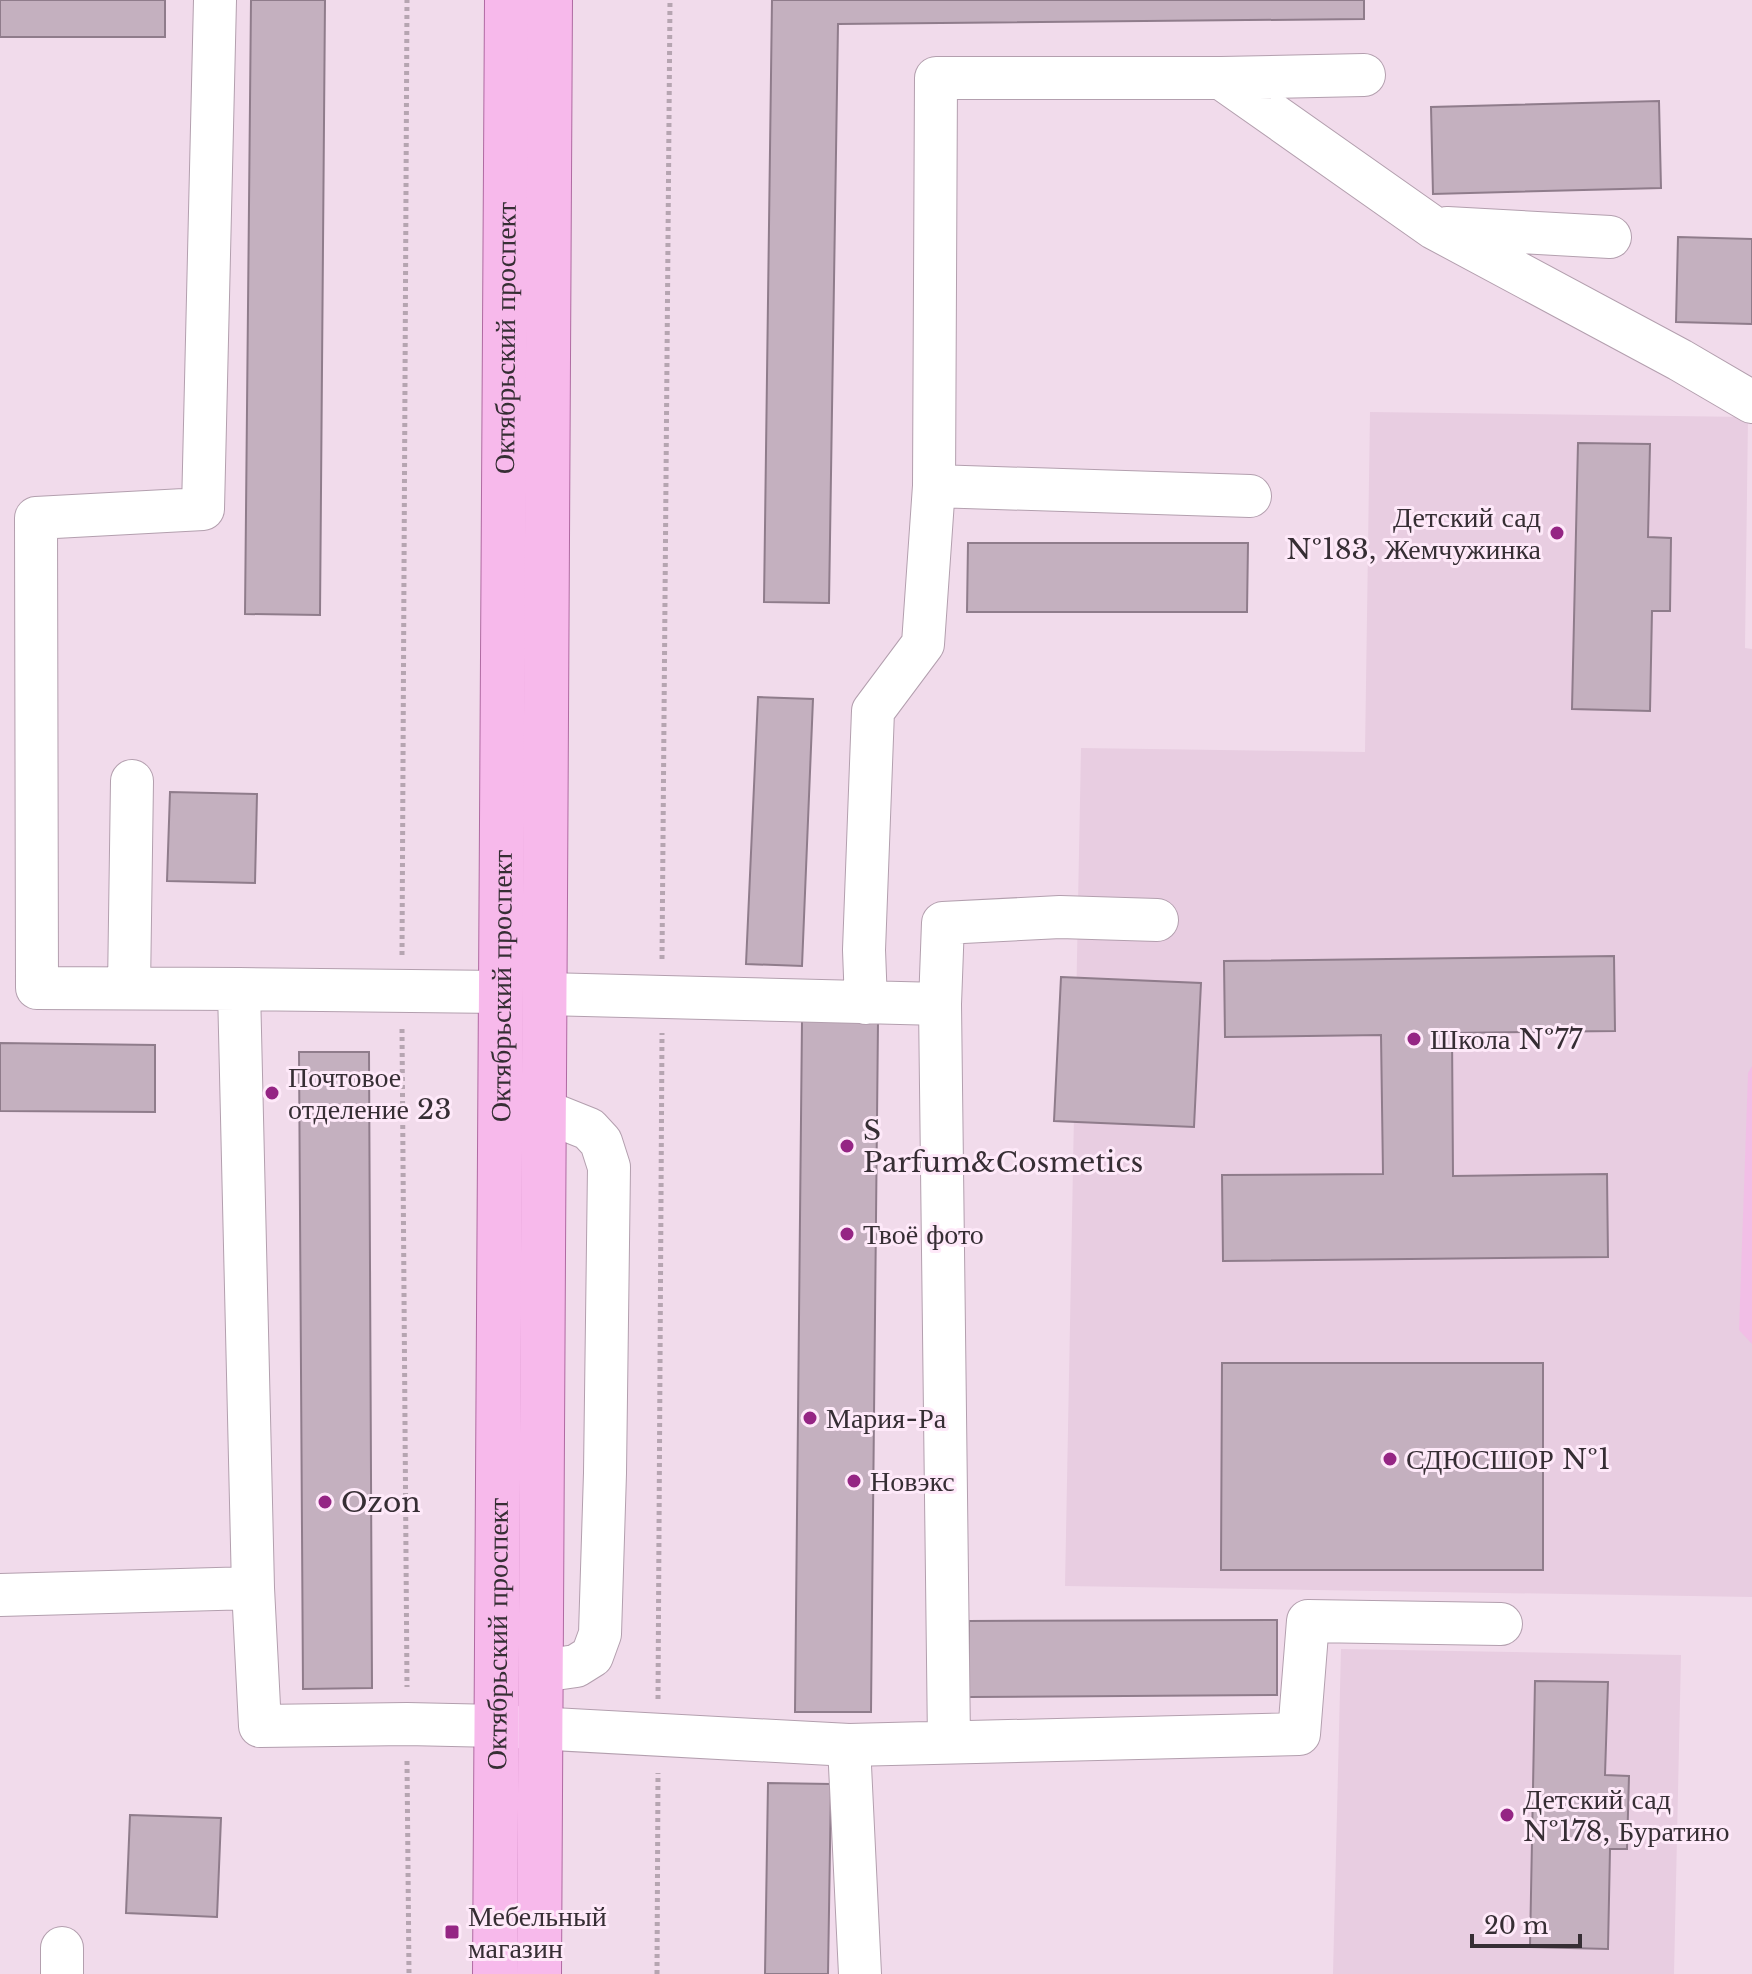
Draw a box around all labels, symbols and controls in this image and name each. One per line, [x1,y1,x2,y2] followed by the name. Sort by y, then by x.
[487,202,523,474] street label: Октябрьский проспект
[1286,500,1542,567] place label: Детский сад №183, Жемчужинка
[1548,524,1566,542] marker: Детский сад №183, Жемчужинка
[483,850,519,1122] street label: Октябрьский проспект
[1430,1022,1584,1057] place label: Школа №77
[1405,1030,1423,1048] marker: Школа №77
[288,1060,452,1127] place label: Почтовое отделение 23
[263,1084,281,1102] marker: Почтовое отделение 23
[863,1113,1143,1180] place label: S Parfum&Cosmetics
[838,1137,856,1155] marker: S Parfum&Cosmetics
[863,1217,984,1252] place label: Твоё фото
[838,1225,856,1243] marker: Твоё фото
[826,1401,947,1436] place label: Мария-Ра
[801,1409,819,1427] marker: Мария-Ра
[1406,1442,1610,1477] place label: СДЮСШОР №1
[1381,1450,1399,1468] marker: СДЮСШОР №1
[870,1464,955,1499] place label: Новэкс
[845,1472,863,1490] marker: Новэкс
[341,1485,421,1520] place label: Ozon
[316,1493,334,1511] marker: Ozon
[479,1498,515,1770] street label: Октябрьский проспект
[1523,1782,1729,1849] place label: Детский сад №178, Буратино
[1498,1806,1516,1824] marker: Детский сад №178, Буратино
[1472,1898,1580,1948] scale bar
[468,1899,607,1966] place label: Мебельный магазин
[1484,1911,1549,1940] text: 20 m
[443,1923,461,1941] marker: Мебельный магазин

